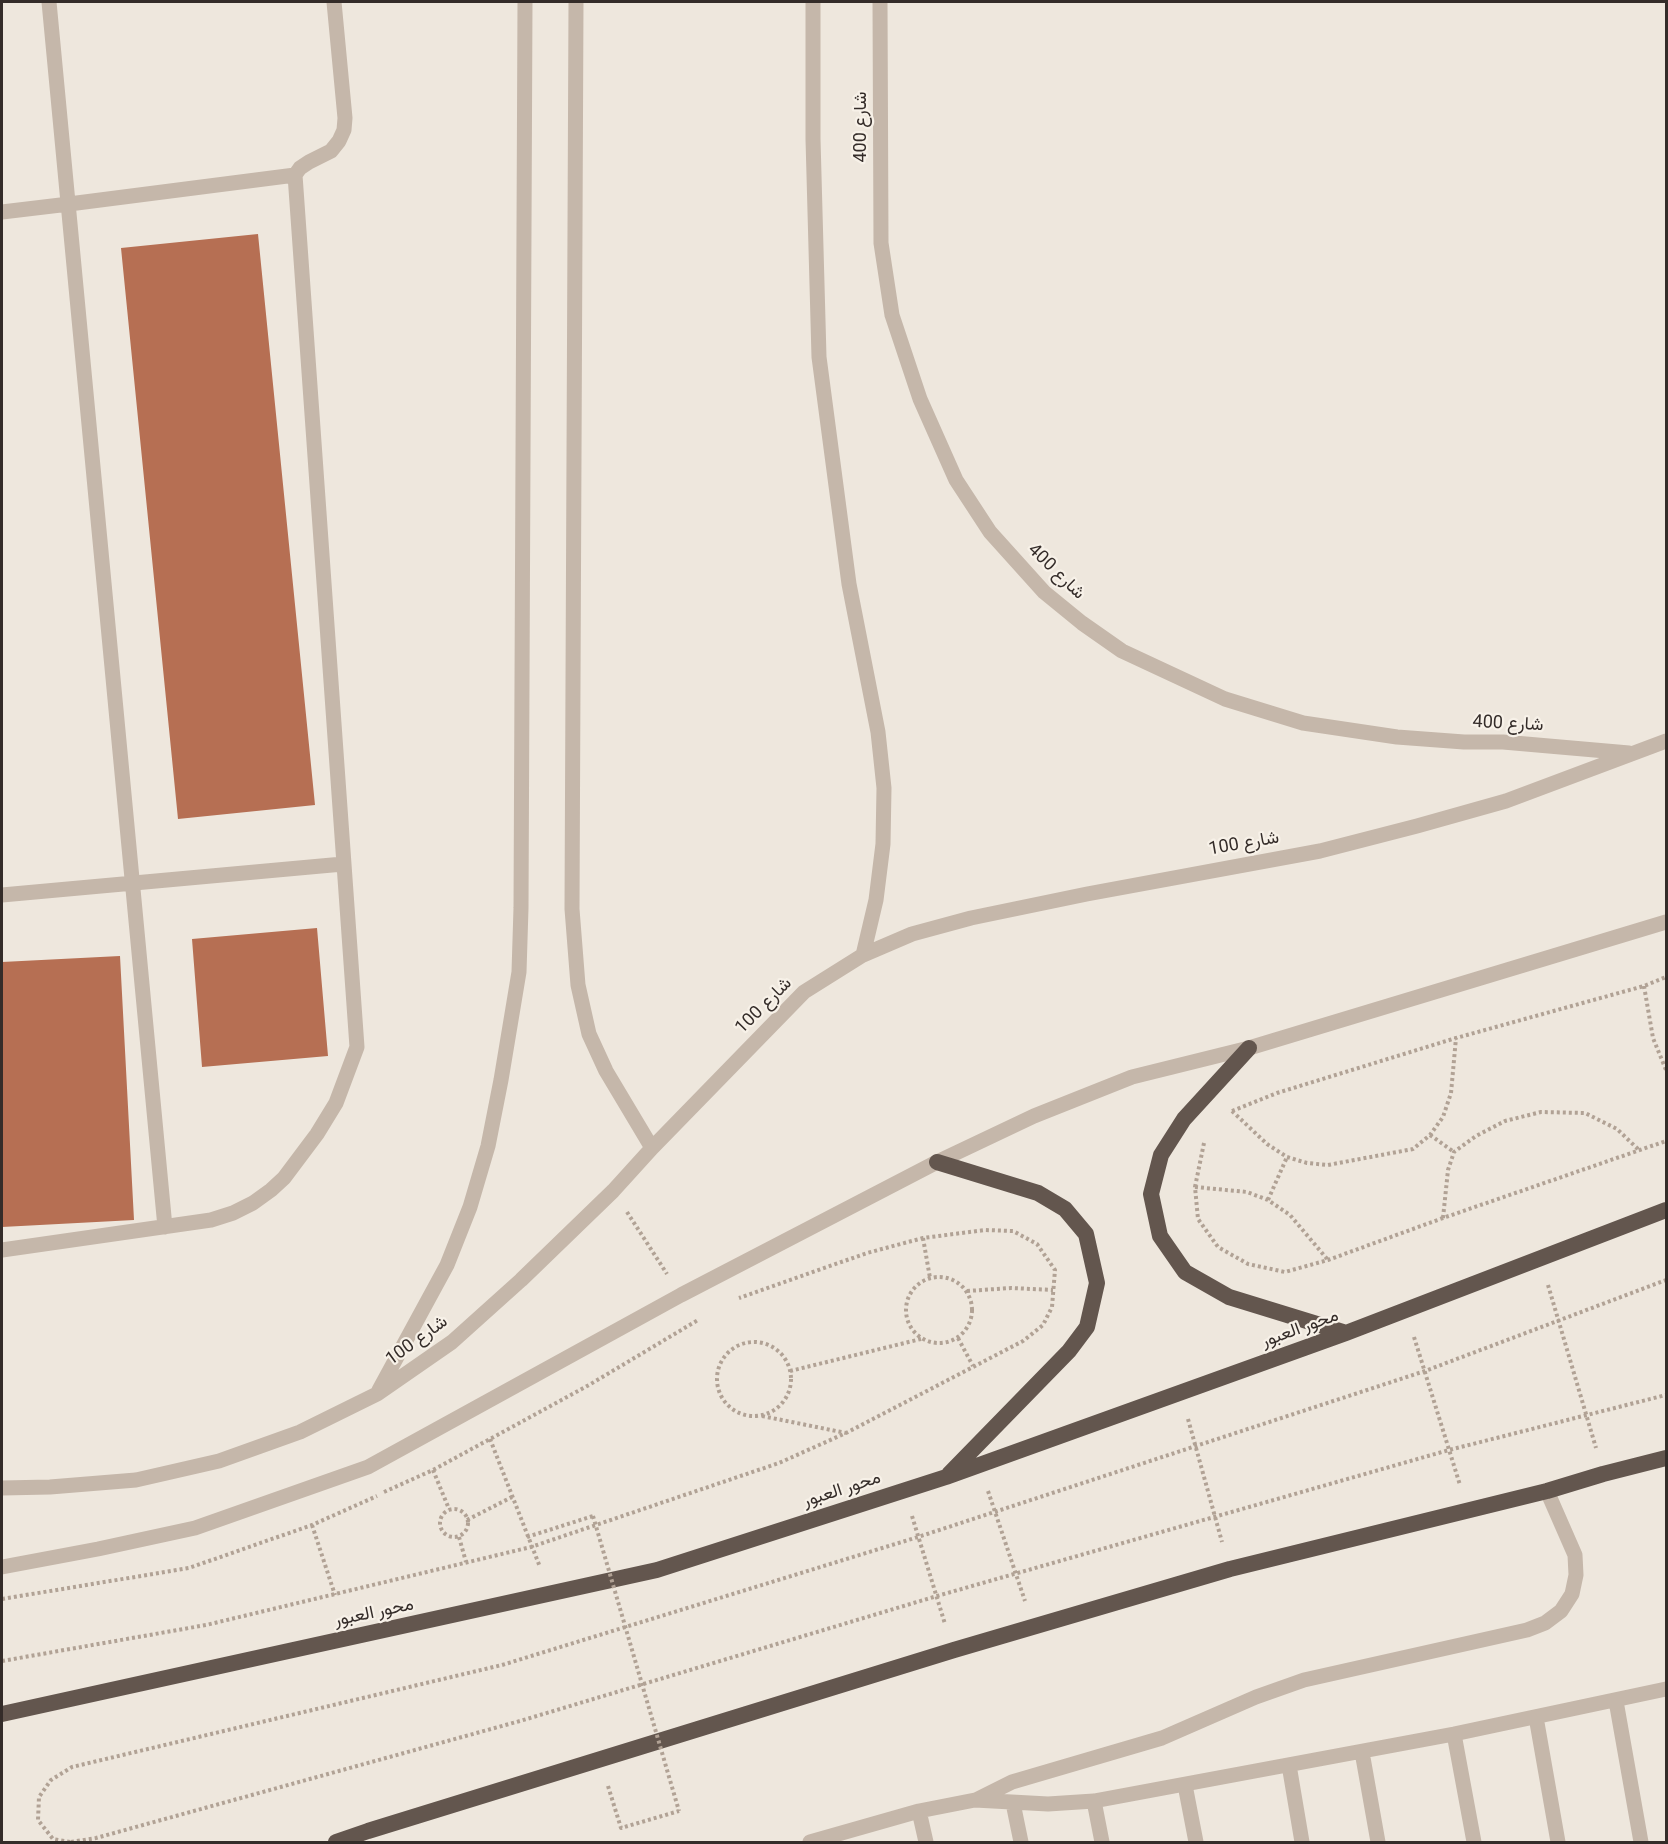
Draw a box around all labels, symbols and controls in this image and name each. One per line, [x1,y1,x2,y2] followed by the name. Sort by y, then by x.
[850,91,872,163] street label: شارع 400
[1023,540,1089,604] street label: شارع 400
[1472,711,1544,737] street label: شارع 400
[1207,827,1281,861] street label: شارع 100
[731,973,797,1039] street label: شارع 100
[1258,1305,1342,1353] street label: محور العبور
[382,1311,452,1371] street label: شارع 100
[800,1467,884,1513] street label: محور العبور
[332,1594,416,1632] street label: محور العبور

